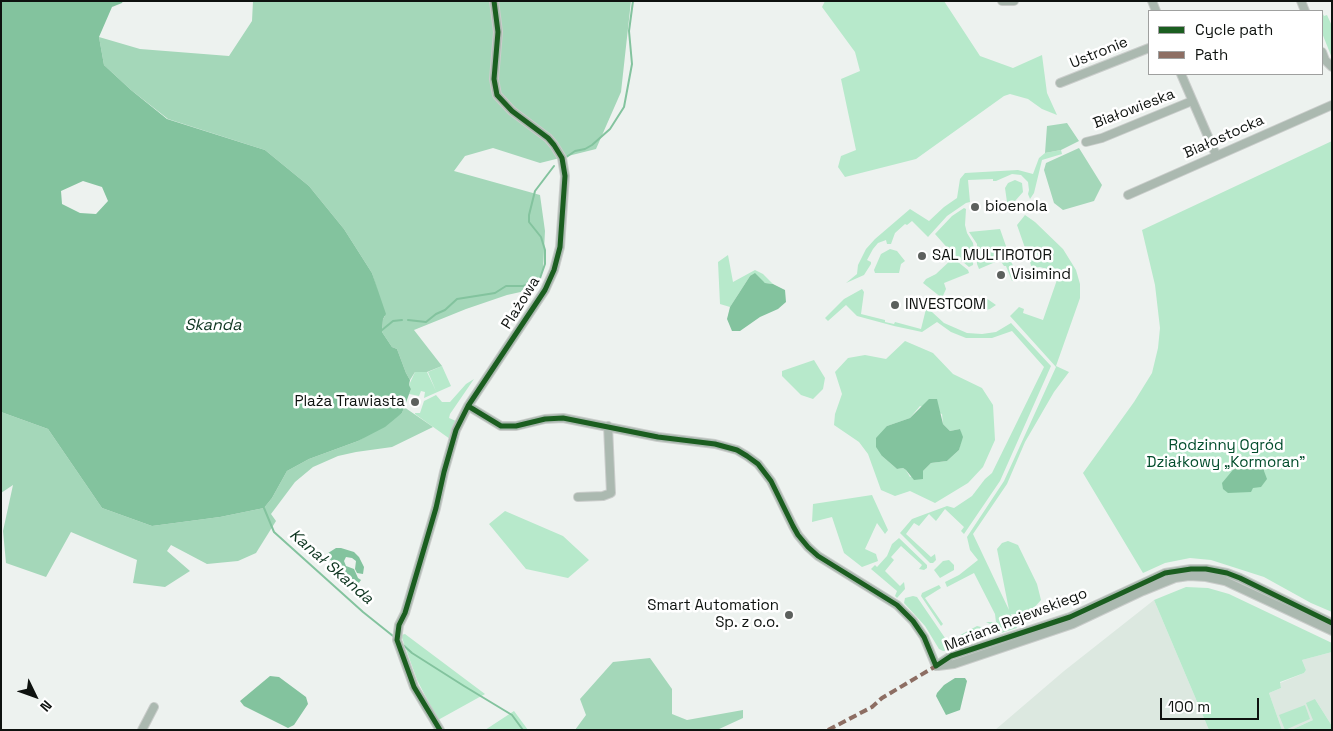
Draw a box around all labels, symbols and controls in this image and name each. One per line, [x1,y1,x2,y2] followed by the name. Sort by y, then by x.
[1148,10,1323,75] legend
[1195,20,1273,39] text: Cycle path
[1067,33,1131,73] street label: Ustronie
[1195,45,1228,64] text: Path
[1091,85,1177,133] street label: Białowieska
[1181,111,1267,163] street label: Białostocka
[985,198,1047,216] place label: bioenola
[969,201,981,213] marker: bioenola
[932,247,1052,265] place label: SAL MULTIROTOR
[916,250,928,262] marker: SAL MULTIROTOR
[1011,266,1071,284] place label: Visimind
[995,269,1007,281] marker: Visimind
[498,273,544,333] street label: Plażowa
[905,296,986,314] place label: INVESTCOM
[889,299,901,311] marker: INVESTCOM
[185,316,241,336] water label: Skanda
[294,393,405,411] place label: Plaża Trawiasta
[409,396,421,408] marker: Plaża Trawiasta
[1147,437,1305,472] park label: Rodzinny Ogród Działkowy „Kormoran”
[285,525,377,609] water label: Kanał Skanda
[942,584,1090,656] street label: Mariana Rejewskiego
[647,597,779,632] place label: Smart Automation Sp. z o.o.
[783,609,795,621] marker: Smart Automation Sp. z o.o.
[10,671,60,721] north arrow
[1163,688,1262,720] scale bar
[36,697,56,716] text: N
[1168,697,1210,716] text: 100 m

